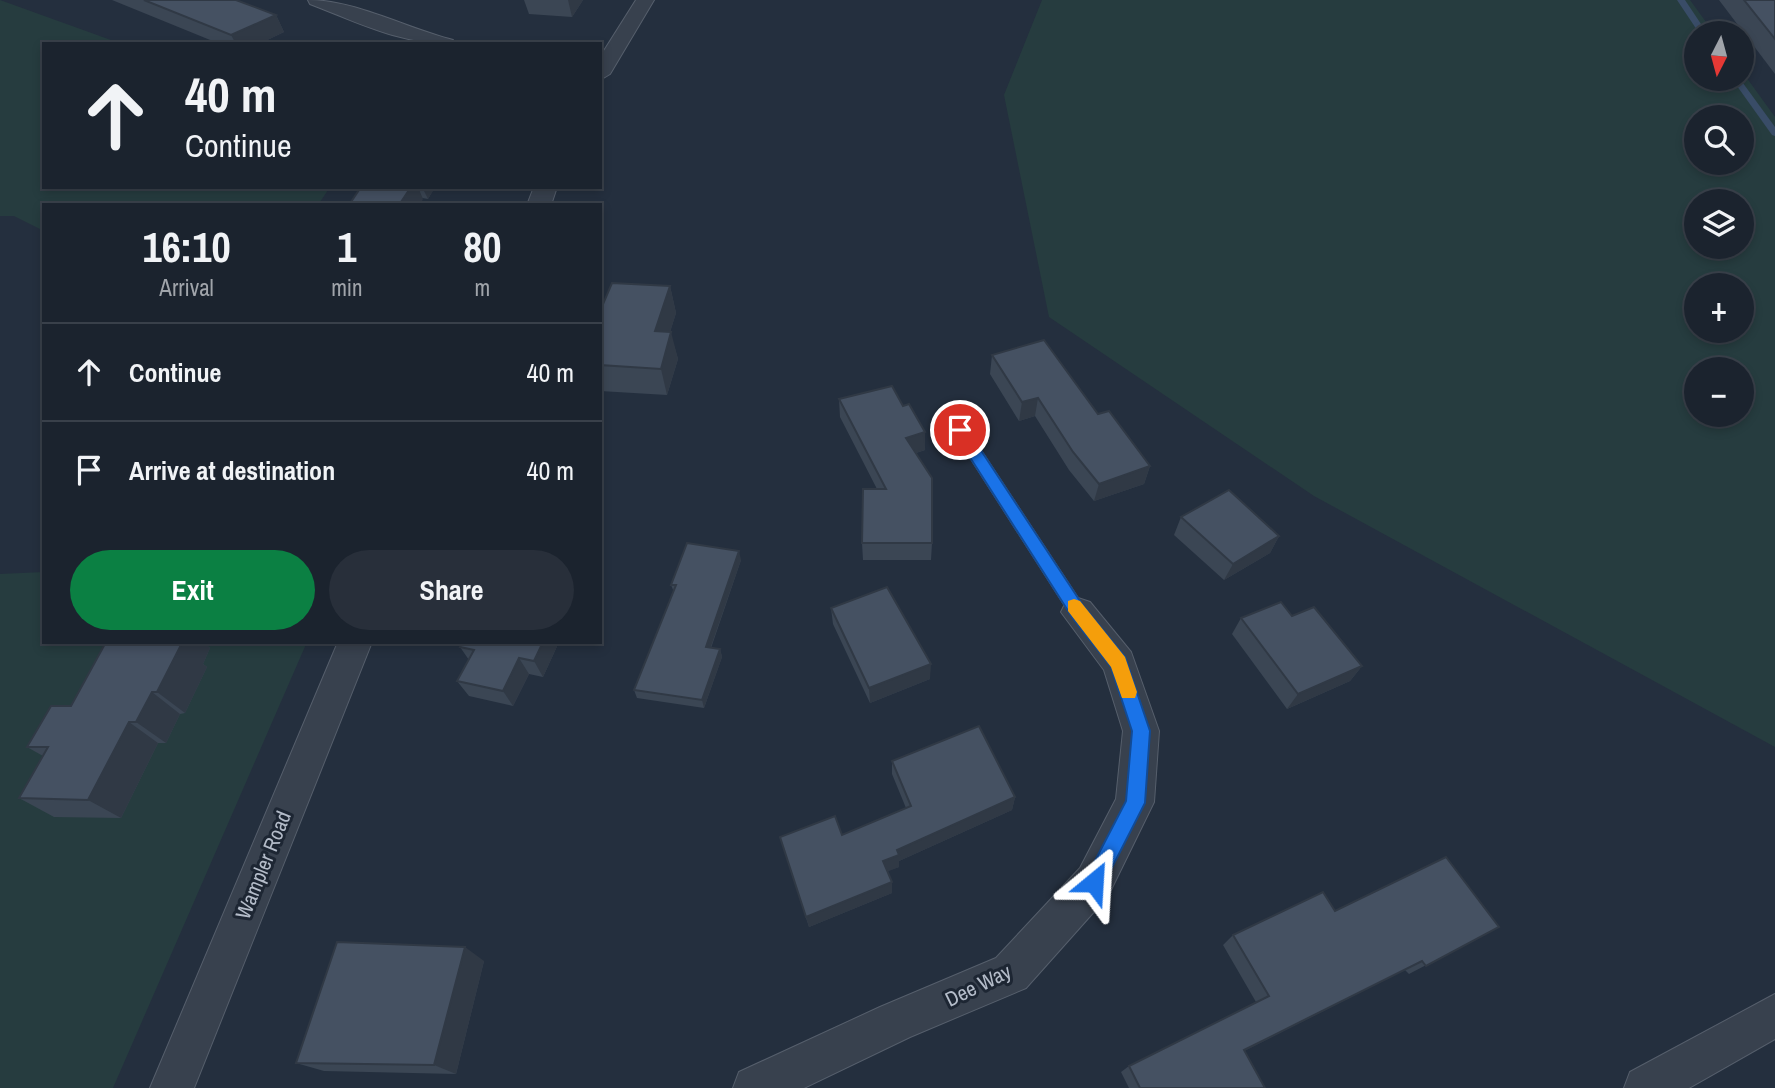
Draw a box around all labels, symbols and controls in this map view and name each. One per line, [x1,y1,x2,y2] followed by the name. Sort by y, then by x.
[1684,21,1754,91] north arrow
[1684,21,1754,427] map controls
[185,61,277,127] text: 40 m
[70,70,161,161] icon: ahead
[1684,105,1754,175] button: search
[185,124,292,167] text: Continue
[1684,189,1754,259] button: layers
[143,219,231,275] text: 16:10
[337,219,356,275] text: 1
[463,219,501,275] text: 80
[159,272,214,303] text: Arrival
[331,272,363,303] text: min
[474,272,490,303] text: m
[1684,273,1754,343] button: +
[70,353,108,391] icon: ahead
[129,355,221,390] text: Continue
[527,355,574,390] text: 40 m
[1684,357,1754,427] button: −
[930,400,990,460] pin
[941,411,979,449] icon: arrive
[70,451,108,489] icon: arrive
[129,453,335,488] text: Arrive at destination
[527,453,574,488] text: 40 m
[70,550,315,630] button: Exit
[329,550,574,630] button: Share
[228,807,298,923] street label: Wampler Road
[1057,845,1131,919] position arrow
[940,956,1016,1013] street label: Dee Way

